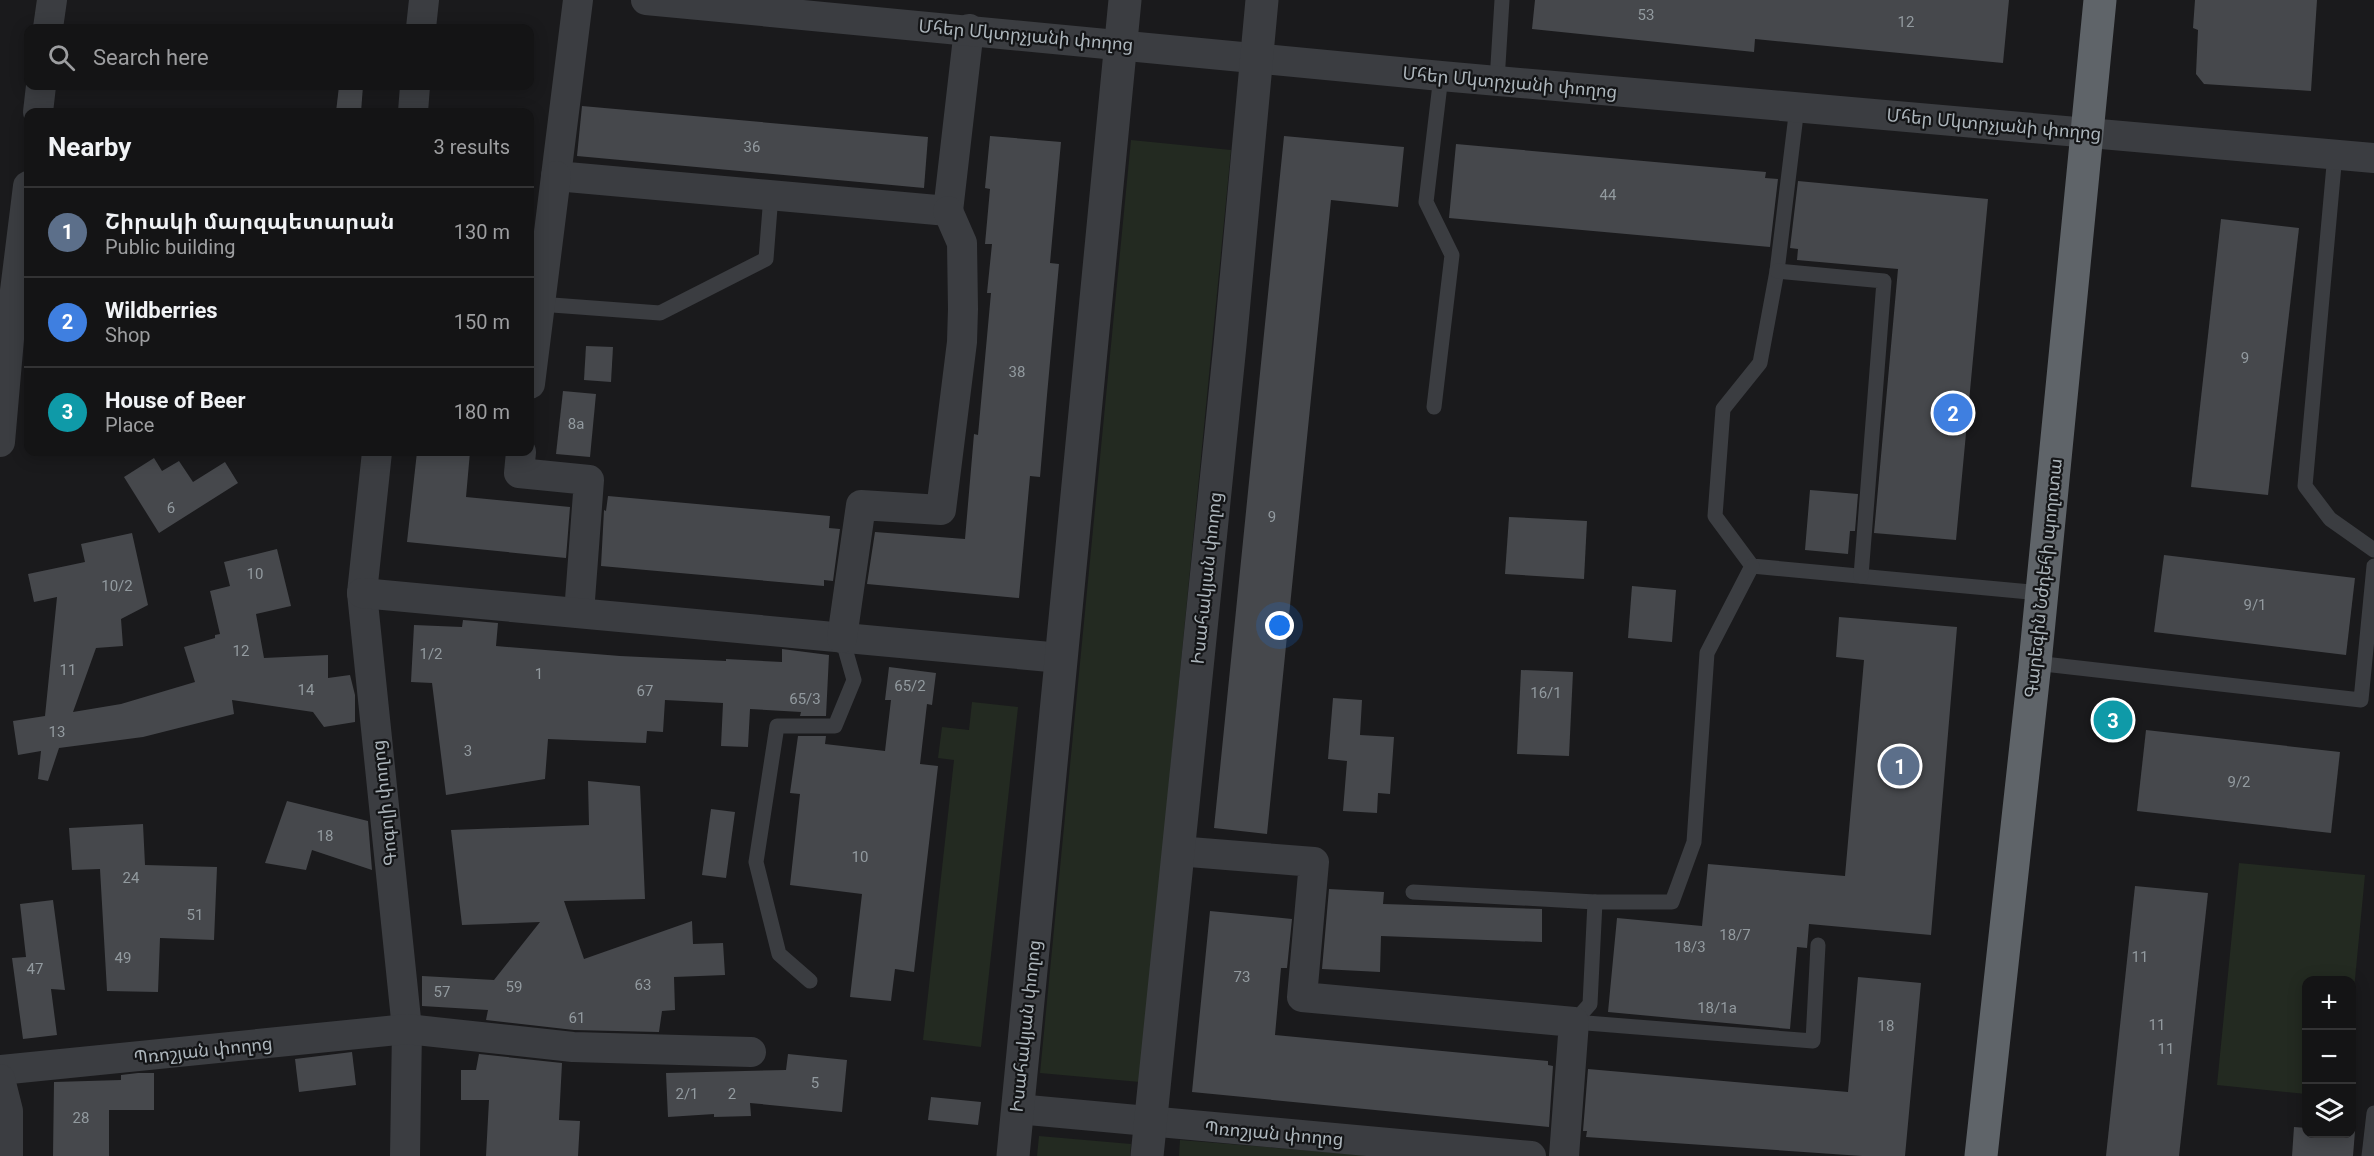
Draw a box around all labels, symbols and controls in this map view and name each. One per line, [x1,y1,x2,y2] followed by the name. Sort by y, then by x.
[1638,6,1654,24] house number: 53
[1898,13,1914,31] house number: 12
[918,15,1134,55] street label: Մհեր Մկտրչյանի փողոց
[24,24,534,90] search box
[45,41,78,74] icon: search
[93,45,209,70] text: Search here
[1402,62,1618,102] street label: Մհեր Մկտրչյանի փողոց
[1886,104,2102,144] street label: Մհեր Մկտրչյանի փողոց
[48,132,131,162] text: Nearby
[434,135,510,159] text: 3 results
[744,138,760,156] house number: 36
[1600,186,1617,204] house number: 44
[105,209,395,234] text: Շիրակի մարզպետարան
[62,220,73,244] text: 1
[454,220,510,244] text: 130 m
[105,235,235,259] text: Public building
[105,298,218,323] text: Wildberries
[62,310,73,334] text: 2
[454,310,510,334] text: 150 m
[105,323,151,347] text: Shop
[2241,349,2249,367] house number: 9
[1009,363,1025,381] house number: 38
[105,388,246,413] text: House of Beer
[1934,390,1972,436] pin: 2
[62,400,73,424] text: 3
[454,400,510,424] text: 180 m
[105,413,154,437] text: Place
[568,415,584,433] house number: 8а
[2020,457,2066,699] street label: Գարեգին Նժդեհի պողոտա
[1186,491,1226,665] street label: Իսահակյան փողոց
[167,499,175,517] house number: 6
[1268,508,1276,526] house number: 9
[247,565,263,583] house number: 10
[101,577,133,595] house number: 10/2
[2243,596,2267,614] house number: 9/1
[1265,611,1294,640] your location
[233,642,249,660] house number: 12
[419,645,443,663] house number: 1/2
[60,661,76,679] house number: 11
[535,665,543,683] house number: 1
[894,677,926,695] house number: 65/2
[298,681,315,699] house number: 14
[637,682,653,700] house number: 67
[1530,684,1562,702] house number: 16/1
[789,690,821,708] house number: 65/3
[2094,698,2132,742] pin: 3
[49,723,65,741] house number: 13
[367,739,401,867] street label: Գոգոլի փողոց
[464,742,472,760] house number: 3
[1880,744,1920,789] pin: 1
[2227,773,2251,791] house number: 9/2
[317,827,333,845] house number: 18
[852,848,868,866] house number: 10
[123,869,140,887] house number: 24
[187,906,203,924] house number: 51
[1719,926,1751,944] house number: 18/7
[1674,938,1706,956] house number: 18/3
[1005,939,1045,1113] street label: Իսահակյան փողոց
[2132,948,2148,966] house number: 11
[115,949,131,967] house number: 49
[27,960,43,978] house number: 47
[1234,968,1250,986] house number: 73
[635,976,651,994] house number: 63
[2302,976,2356,1138] map controls
[2302,976,2356,1030] button: +
[506,978,522,996] house number: 59
[434,983,450,1001] house number: 57
[1697,999,1737,1017] house number: 18/1a
[569,1009,585,1027] house number: 61
[2149,1016,2165,1034] house number: 11
[1878,1017,1894,1035] house number: 18
[2302,1030,2356,1084] button: −
[133,1032,273,1068] street label: Պռոշյան փողոց
[2158,1040,2174,1058] house number: 11
[811,1074,819,1092] house number: 5
[2302,1084,2356,1138] button: layers
[675,1085,699,1103] house number: 2/1
[728,1085,736,1103] house number: 2
[73,1109,89,1127] house number: 28
[1204,1116,1344,1150] street label: Պռոշյան փողոց

